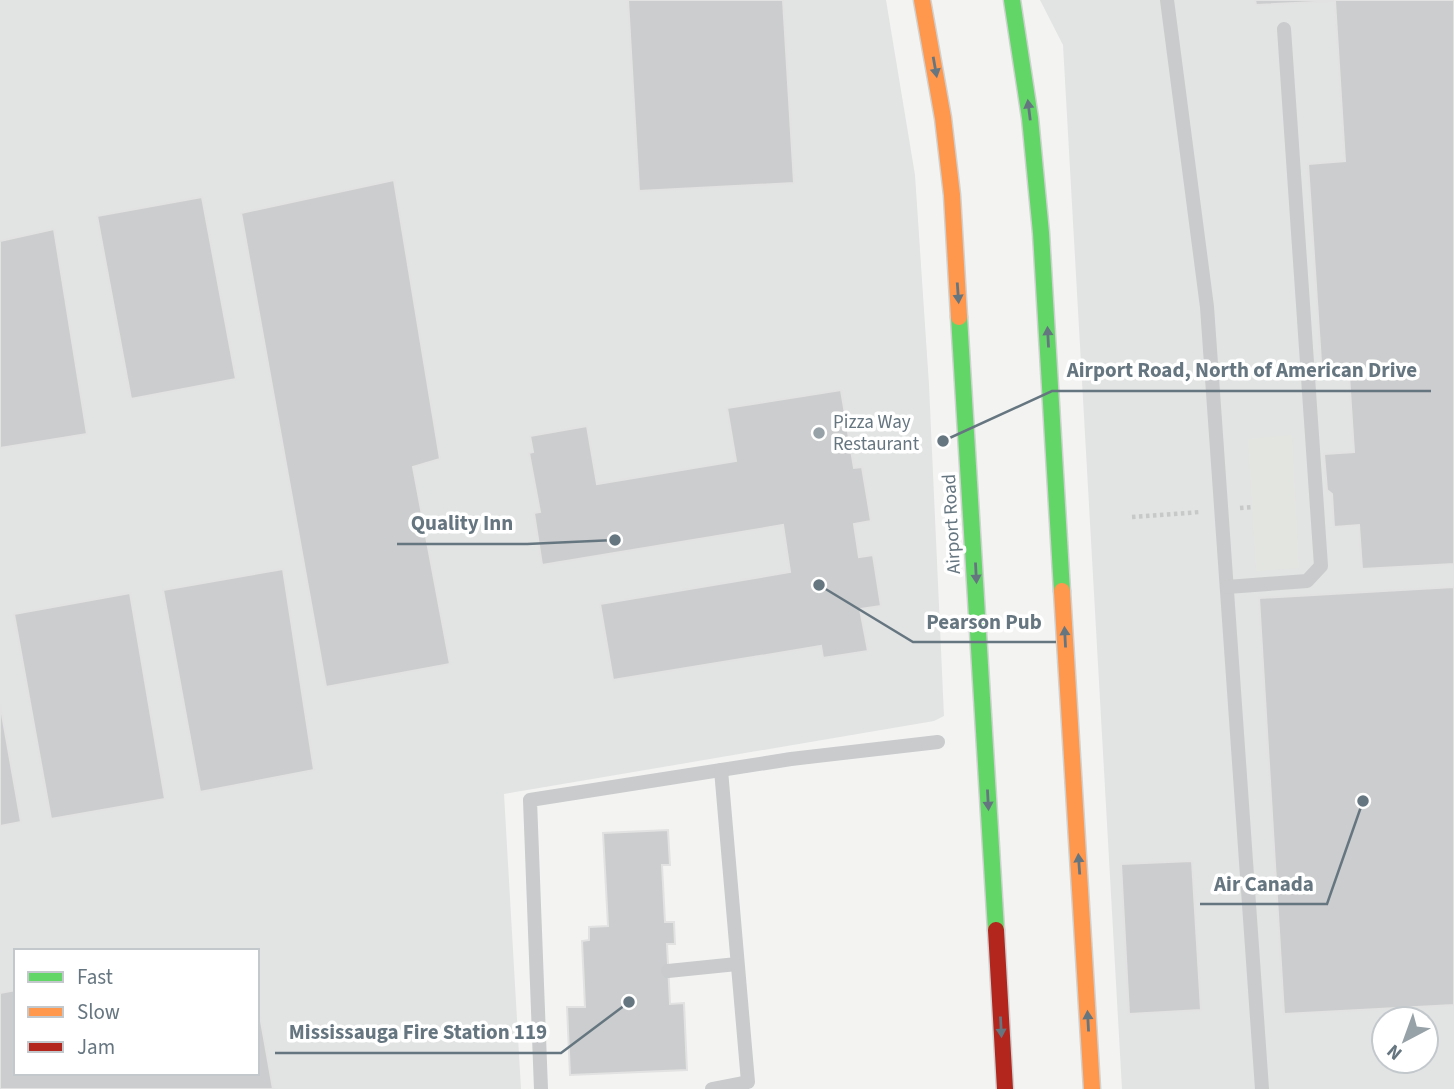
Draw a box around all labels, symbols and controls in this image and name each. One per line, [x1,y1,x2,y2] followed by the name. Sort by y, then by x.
[930,56,941,78] one-way arrow
[1024,99,1035,121] one-way arrow
[953,282,964,304] one-way arrow
[1043,325,1054,347] one-way arrow
[1052,349,1431,391] callout: Airport Road, North of American Drive
[1066,355,1417,385] text: Airport Road, North of American Drive
[833,409,920,458] place label: Pizza Way Restaurant
[811,425,827,441] marker: Pizza Way Restaurant
[936,473,968,575] street label: Airport Road
[397,502,527,544] callout: Quality Inn
[411,508,513,538] text: Quality Inn
[970,562,981,584] one-way arrow
[913,600,1056,642] callout: Pearson Pub
[926,607,1042,637] text: Pearson Pub
[1060,626,1071,648] one-way arrow
[983,789,994,811] one-way arrow
[1073,853,1084,875] one-way arrow
[1200,862,1327,904] callout: Air Canada
[1213,869,1314,899] text: Air Canada
[14,949,259,1075] legend
[77,962,113,992] text: Fast
[77,997,120,1027] text: Slow
[1370,1005,1440,1075] north arrow
[1083,1010,1094,1032] one-way arrow
[275,1011,561,1053] callout: Mississauga Fire Station 119
[996,1016,1007,1038] one-way arrow
[289,1017,547,1047] text: Mississauga Fire Station 119
[77,1032,115,1062] text: Jam
[1381,1037,1408,1066] text: N

